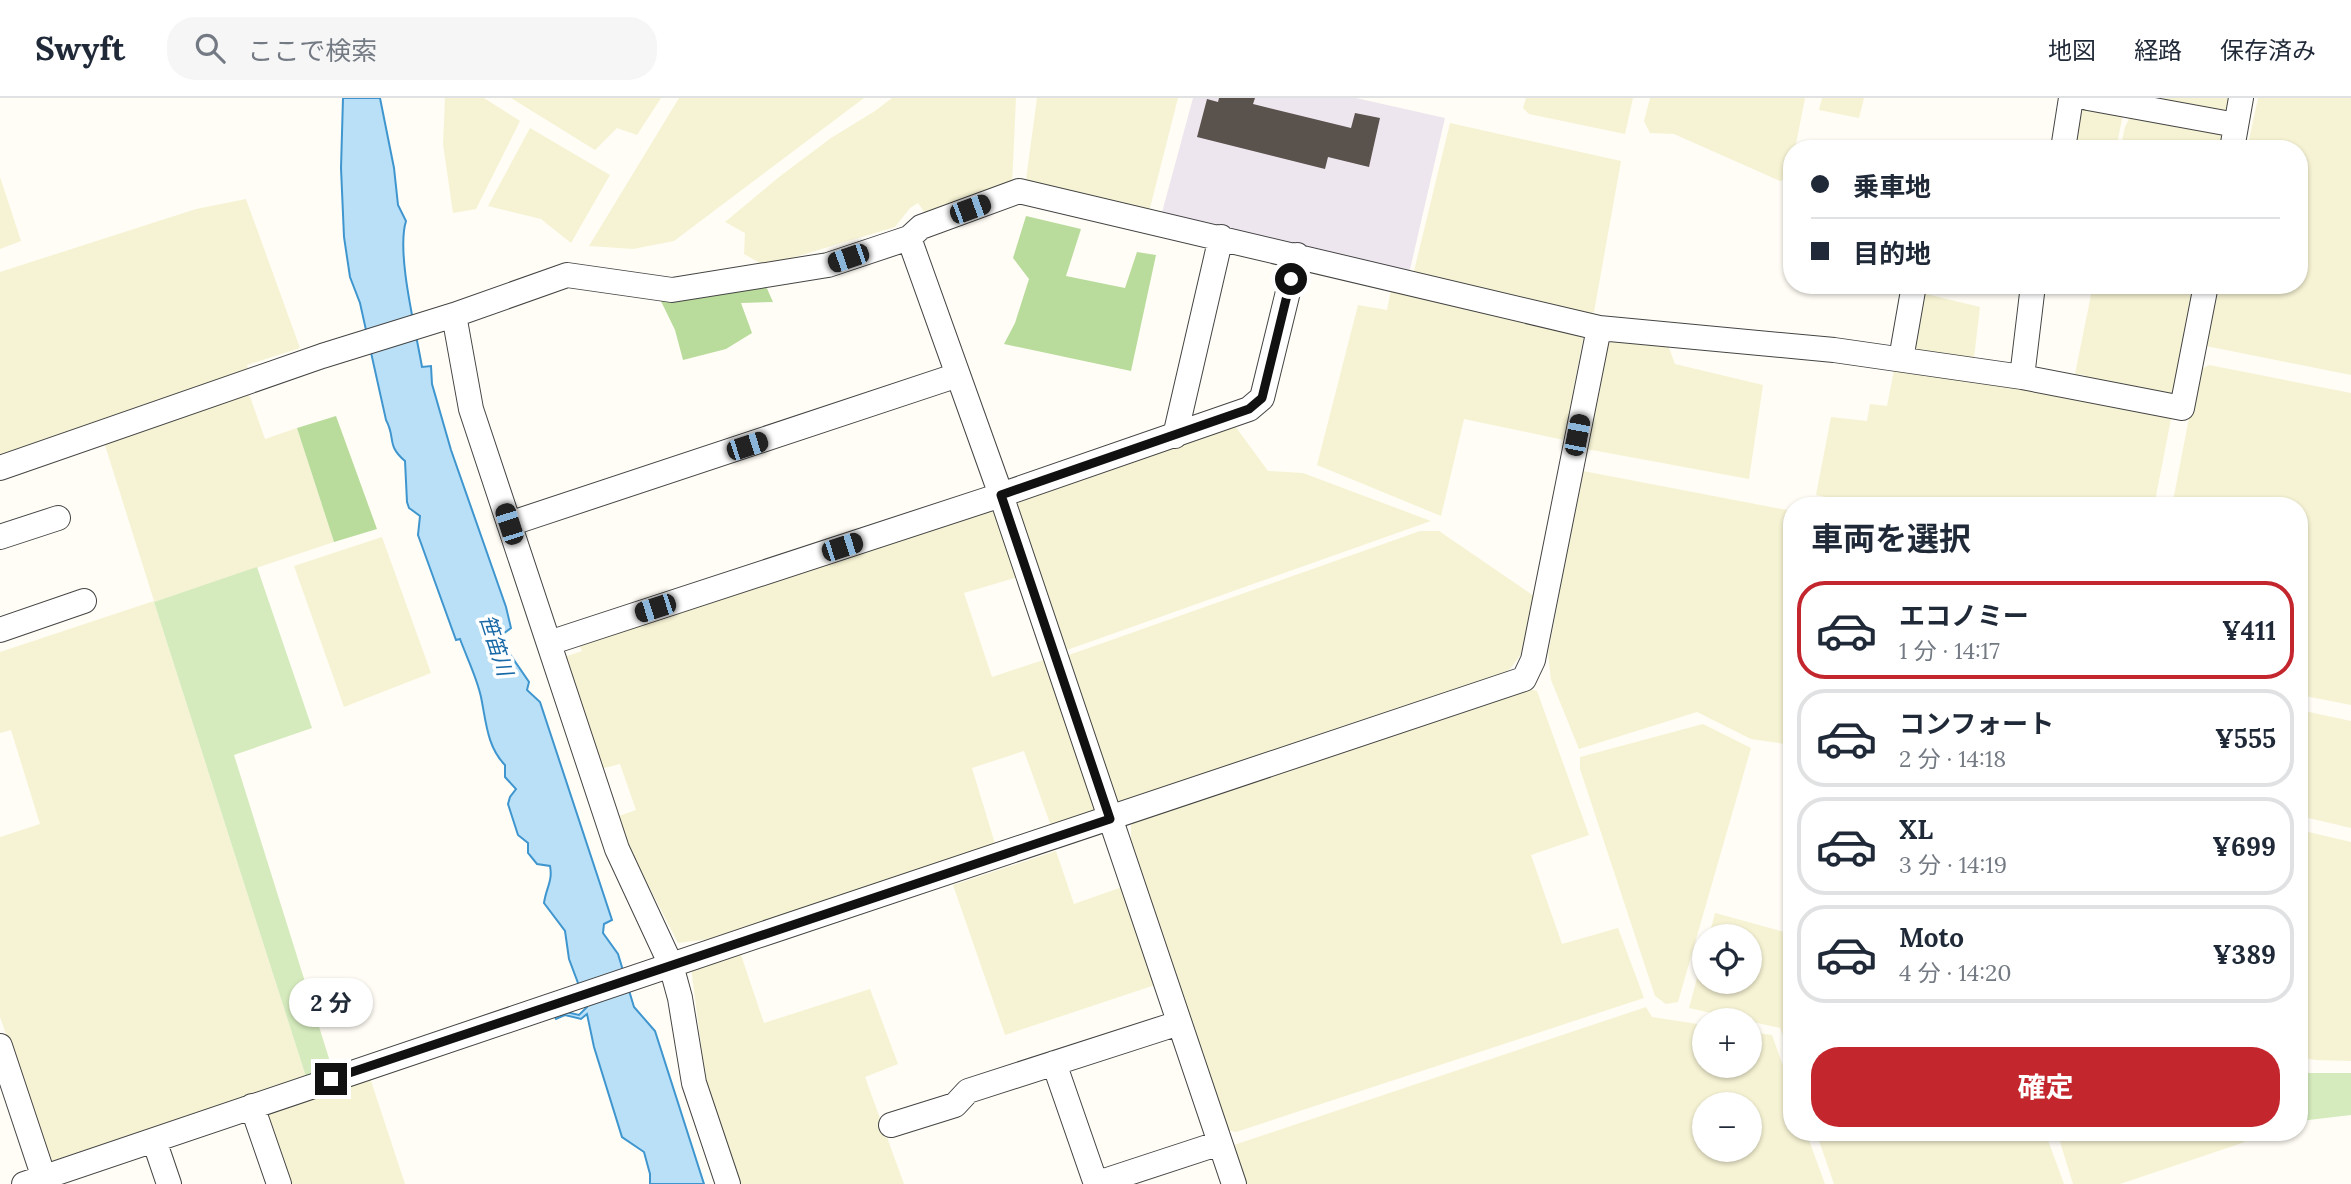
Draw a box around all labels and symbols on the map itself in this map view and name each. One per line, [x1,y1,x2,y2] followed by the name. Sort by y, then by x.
[947,192,994,226] car
[825,241,872,275] car
[1275,263,1307,295] route start
[1563,412,1592,458] car
[724,430,771,462] car
[493,501,526,547] car
[819,531,866,563] car
[632,592,679,624] car
[474,611,520,681] water label: 笹笛川
[289,978,373,1026] callout: 2 分
[315,1063,347,1095] route end

